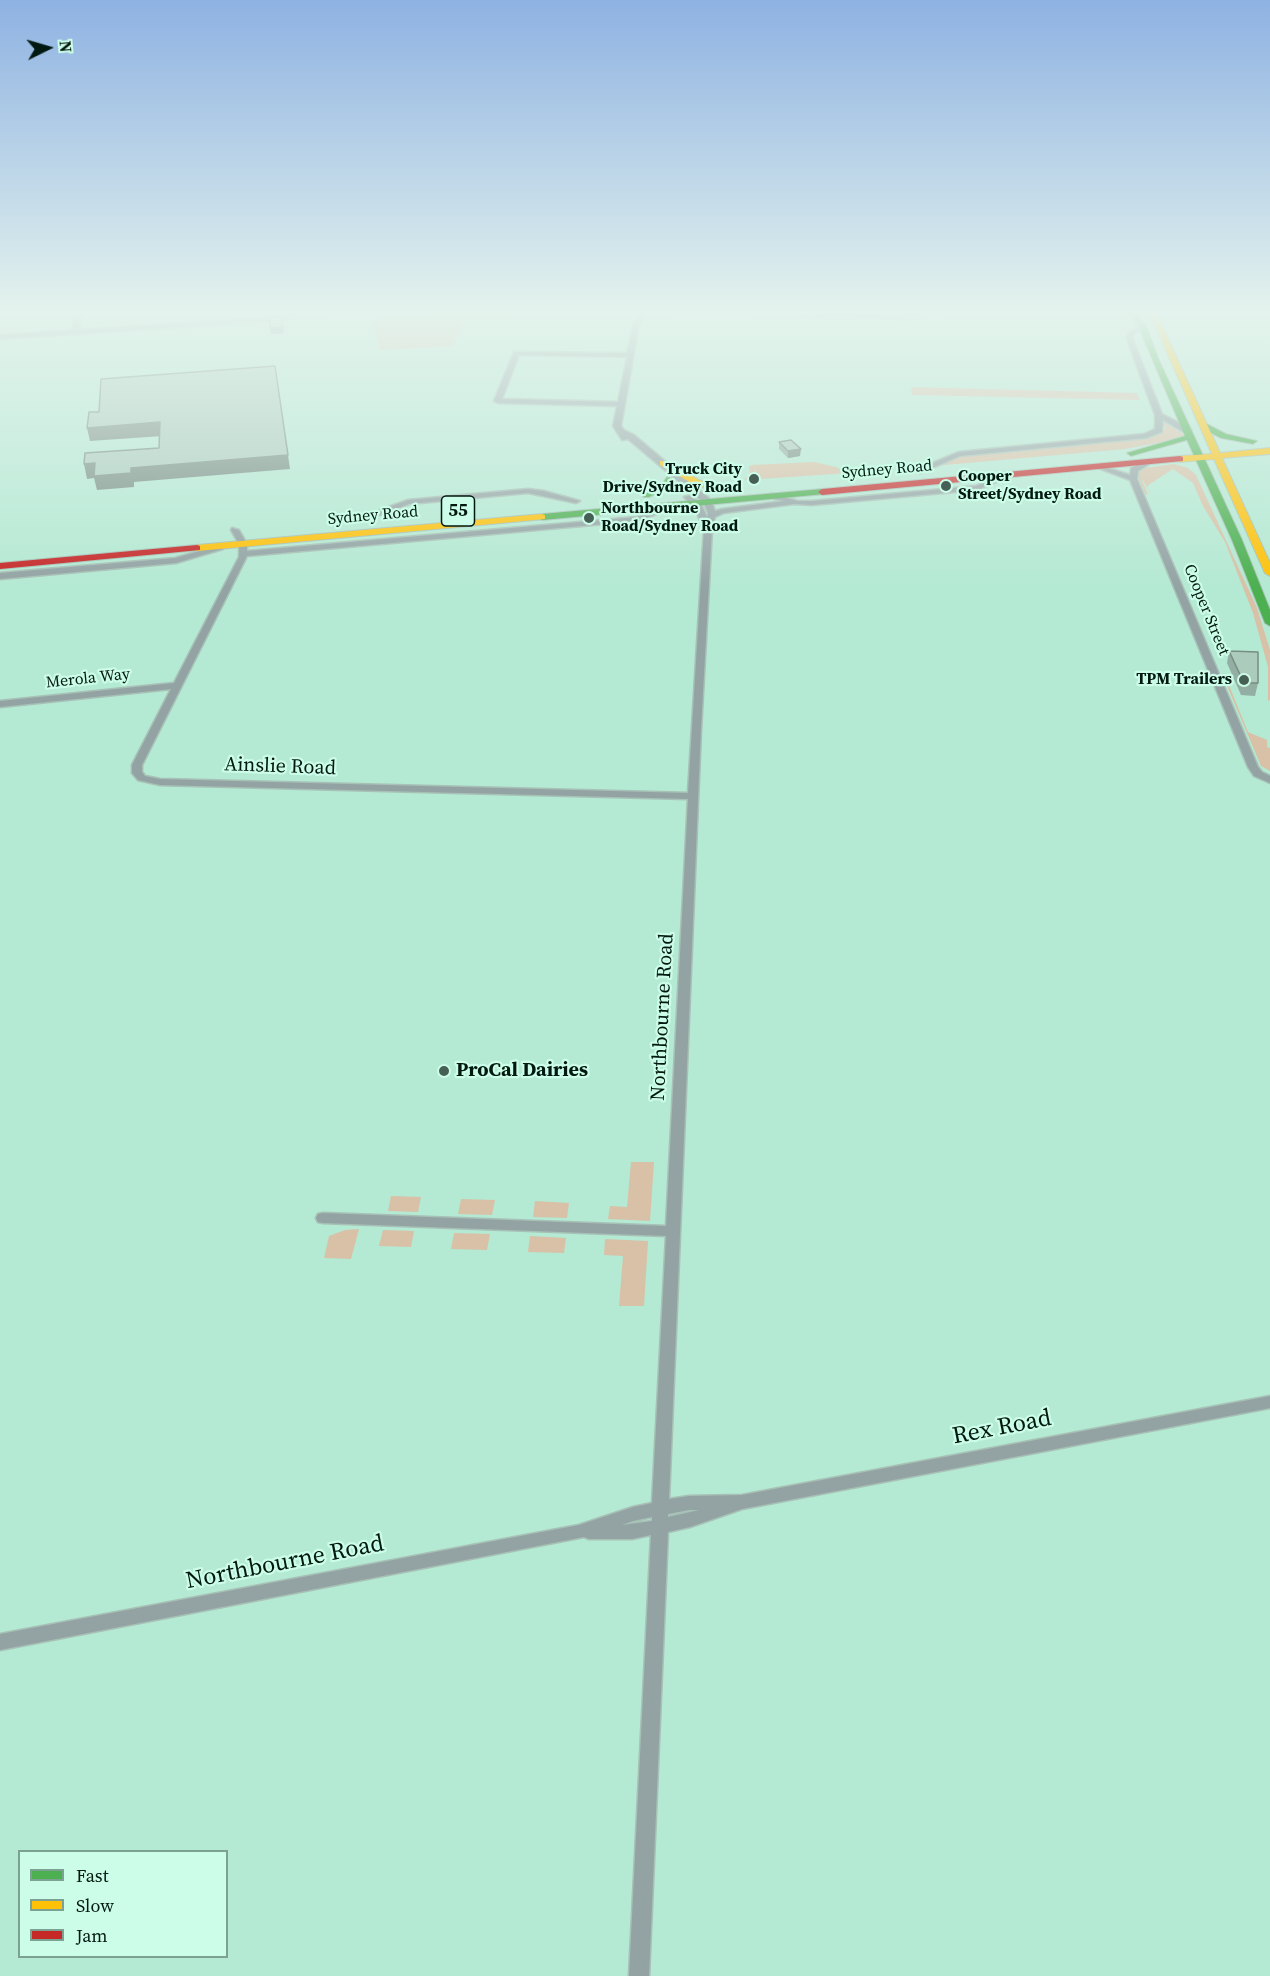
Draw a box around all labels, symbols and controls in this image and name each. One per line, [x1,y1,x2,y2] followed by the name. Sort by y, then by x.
[18,18,78,78] north arrow
[54,40,77,53] text: N
[841,456,933,484] street label: Sydney Road
[602,460,742,498] place label: Truck City Drive/Sydney Road
[958,467,1102,505] place label: Cooper Street/Sydney Road
[747,472,761,486] marker: Truck City Drive/Sydney Road
[939,479,953,493] marker: Cooper Street/Sydney Road
[442,496,474,526] road number: 55
[601,499,738,537] place label: Northbourne Road/Sydney Road
[327,502,419,530] street label: Sydney Road
[582,511,596,525] marker: Northbourne Road/Sydney Road
[1179,562,1233,658] street label: Cooper Street
[45,665,131,693] street label: Merola Way
[1136,670,1232,690] place label: TPM Trailers
[1237,673,1251,687] marker: TPM Trailers
[224,753,336,781] street label: Ainslie Road
[647,933,679,1101] street label: Northbourne Road
[456,1059,588,1083] place label: ProCal Dairies
[437,1064,451,1078] marker: ProCal Dairies
[950,1404,1054,1452] street label: Rex Road
[184,1530,386,1596] street label: Northbourne Road
[18,1850,228,1958] legend
[76,1863,109,1888] text: Fast
[76,1893,114,1918] text: Slow
[76,1923,108,1948] text: Jam

